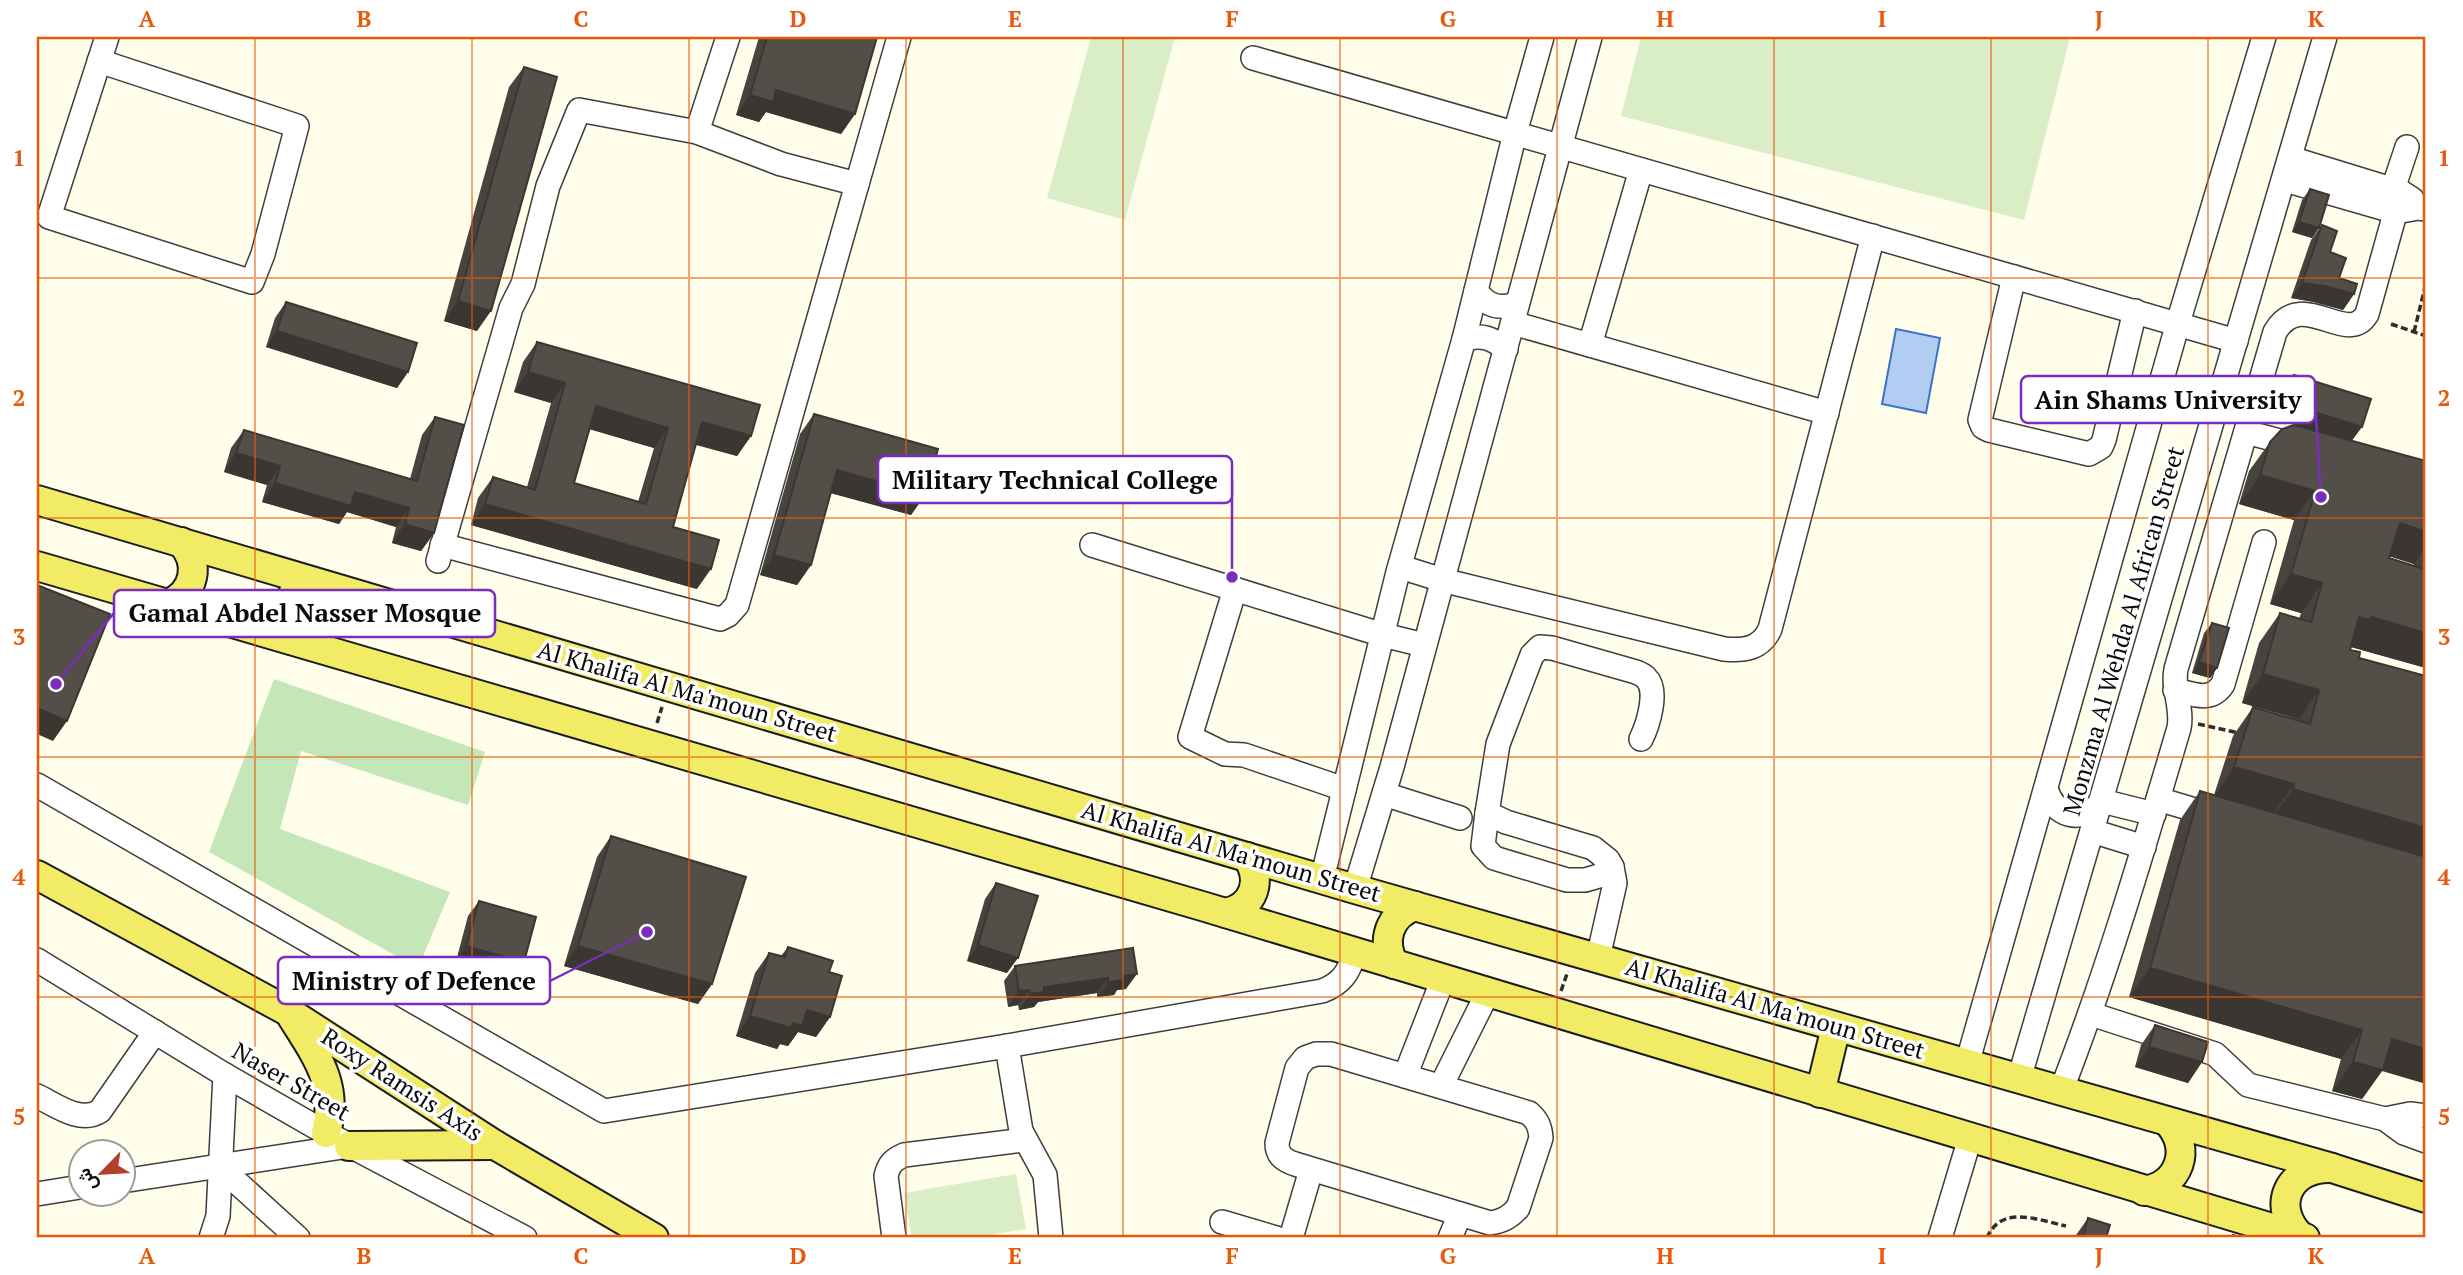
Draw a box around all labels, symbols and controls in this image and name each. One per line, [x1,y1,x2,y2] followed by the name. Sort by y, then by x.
[139,3,156,34] text: A
[357,3,372,34] text: B
[574,3,589,34] text: C
[790,3,807,34] text: D
[1008,3,1022,34] text: E
[1225,3,1239,34] text: F
[1440,3,1457,34] text: G
[1656,3,1674,34] text: H
[1878,3,1886,34] text: I
[2095,3,2103,34] text: J
[2308,3,2325,34] text: K
[13,142,26,173] text: 1
[2438,142,2451,173] text: 1
[2021,376,2315,423] callout: Ain Shams University
[13,382,26,413] text: 2
[2035,382,2303,416] text: Ain Shams University
[2438,382,2451,413] text: 2
[2055,442,2191,819] street label: Monzma Al Wehda Al African Street
[878,456,1232,503] callout: Military Technical College
[892,462,1218,496] text: Military Technical College
[114,590,495,637] callout: Gamal Abdel Nasser Mosque
[129,595,482,629] text: Gamal Abdel Nasser Mosque
[13,621,26,652] text: 3
[2438,621,2451,652] text: 3
[534,633,841,749] street label: Al Khalifa Al Ma'moun Street
[1078,793,1385,909] street label: Al Khalifa Al Ma'moun Street
[13,861,26,892] text: 4
[2438,861,2451,892] text: 4
[1622,950,1929,1066] street label: Al Khalifa Al Ma'moun Street
[278,957,550,1004] callout: Ministry of Defence
[292,963,536,997] text: Ministry of Defence
[316,1020,489,1148] street label: Roxy Ramsis Axis
[227,1034,356,1128] street label: Naser Street
[13,1101,26,1132] text: 5
[2438,1101,2451,1132] text: 5
[66,1138,136,1208] north arrow
[70,1165,102,1196] text: ش
[139,1240,156,1271] text: A
[357,1240,372,1271] text: B
[574,1240,589,1271] text: C
[790,1240,807,1271] text: D
[1008,1240,1022,1271] text: E
[1225,1240,1239,1271] text: F
[1440,1240,1457,1271] text: G
[1656,1240,1674,1271] text: H
[1878,1240,1886,1271] text: I
[2095,1240,2103,1271] text: J
[2308,1240,2325,1271] text: K

